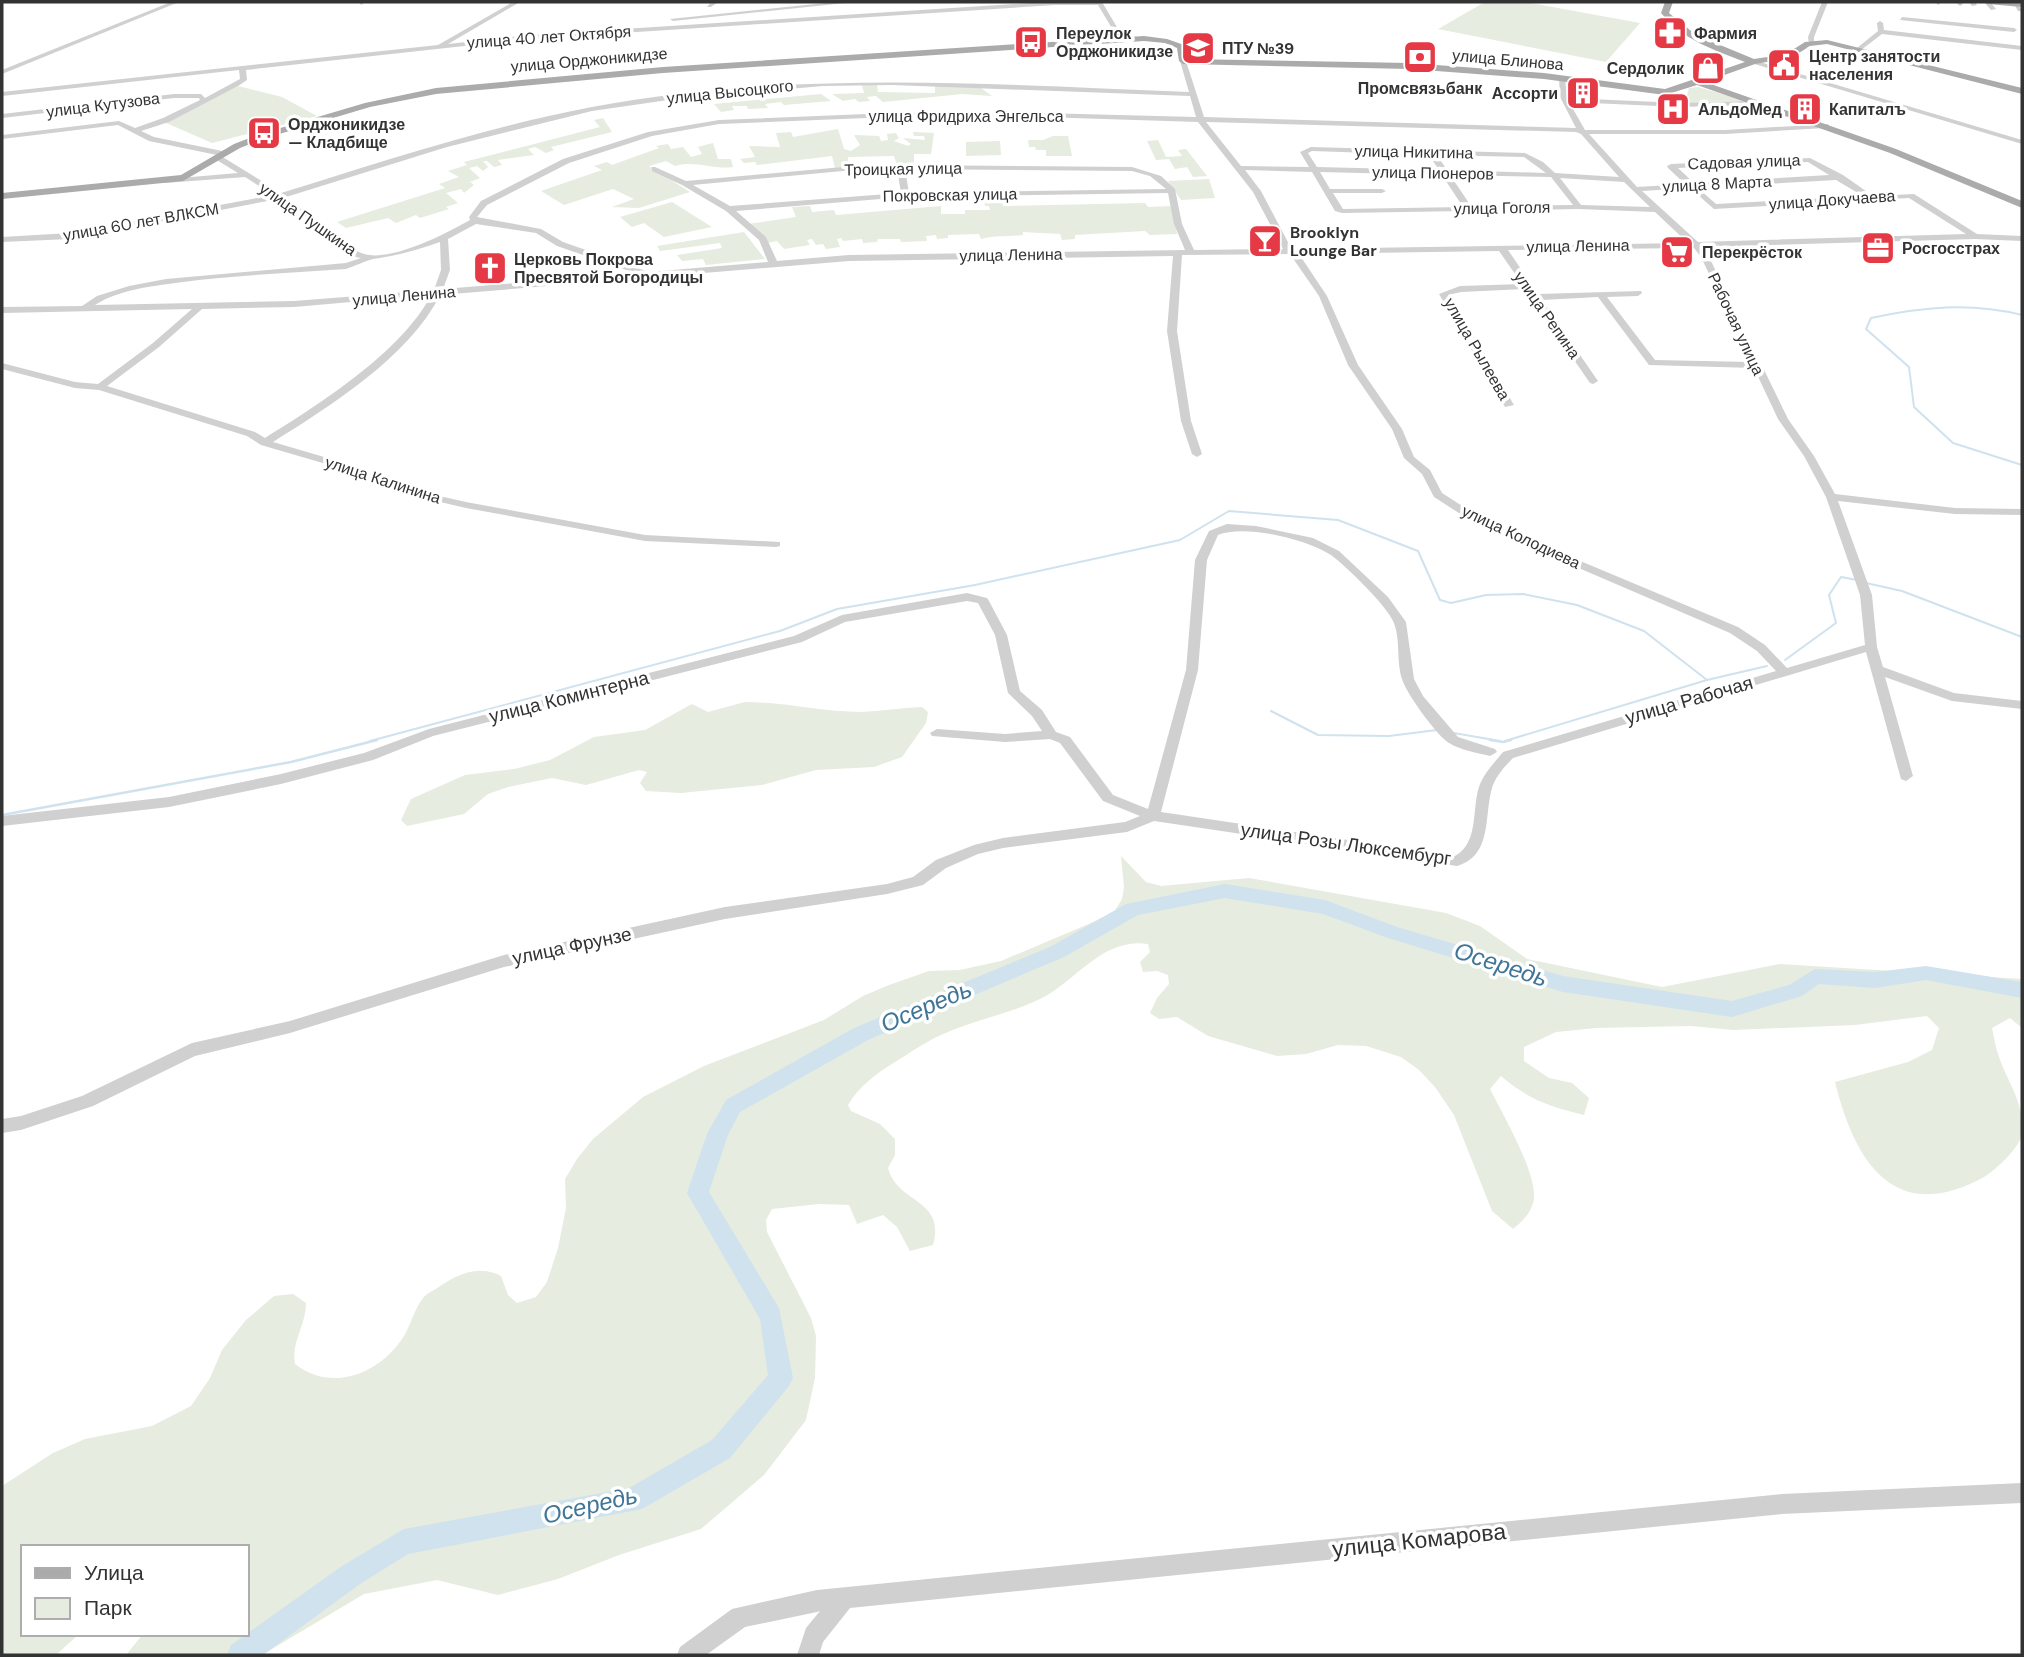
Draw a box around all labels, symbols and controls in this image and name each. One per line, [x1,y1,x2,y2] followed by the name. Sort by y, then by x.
[1651,14,1689,52] pharmacy icon: Фармия
[466,21,632,53] street label: улица 40 лет Октября
[1012,23,1050,61] bus stop icon: Переулок Орджоникидзе
[1056,23,1173,62] place label: Переулок Орджоникидзе
[1694,23,1757,44] place label: Фармия
[1179,29,1217,67] school or university icon: ПТУ №39
[1222,38,1294,59] place label: ПТУ №39
[1401,38,1439,76] bank icon: Промсвязьбанк
[510,43,668,77] street label: улица Орджоникидзе
[1451,45,1565,75] street label: улица Блинова
[1765,46,1803,84] public building icon: Центр занятости населения
[1809,46,1940,85] place label: Центр занятости населения
[1689,49,1727,87] shop icon: Сердолик
[1607,58,1685,79] place label: Сердолик
[1564,74,1602,112] building icon: Ассорти
[666,75,794,109] street label: улица Высоцкого
[1358,78,1483,99] place label: Промсвязьбанк
[1492,83,1558,104] place label: Ассорти
[45,88,161,122] street label: улица Кутузова
[1654,90,1692,128] hospital icon: АльдоМед
[1786,90,1824,128] building icon: Капиталъ
[1698,99,1782,120] place label: АльдоМед
[1829,99,1906,120] place label: Капиталъ
[868,106,1064,127] street label: улица Фридриха Энгельса
[245,114,283,152] bus stop icon: Орджоникидзе — Кладбище
[288,114,405,153] place label: Орджоникидзе — Кладбище
[1354,140,1474,164] street label: улица Никитина
[1687,150,1801,174] street label: Садовая улица
[844,157,962,181] street label: Троицкая улица
[1372,161,1494,185] street label: улица Пионеров
[1662,171,1772,197] street label: улица 8 Марта
[255,178,361,260] street label: улица Пушкина
[882,183,1018,207] street label: Покровская улица
[1768,185,1896,215] street label: улица Докучаева
[1453,197,1551,219] street label: улица Гоголя
[62,198,220,246] street label: улица 60 лет ВЛКСМ
[1246,222,1284,260] bar icon: Brooklyn Lounge Bar
[1290,222,1377,261] place label: Brooklyn Lounge Bar
[1859,229,1897,267] office icon: Росгосстрах
[1658,233,1696,271] supermarket icon: Перекрёсток
[1526,235,1630,257] street label: улица Ленина
[1902,238,2000,259] place label: Росгосстрах
[1702,242,1803,263] place label: Перекрёсток
[959,244,1063,266] street label: улица Ленина
[471,249,509,287] church icon: Церковь Покрова Пресвятой Богородицы
[514,249,703,288] place label: Церковь Покрова Пресвятой Богородицы
[1509,267,1585,363] street label: улица Репина
[1703,269,1769,379] street label: Рабочая улица
[352,281,456,311] street label: улица Ленина
[1439,294,1515,404] street label: улица Рылеева
[323,451,444,509] street label: улица Калинина
[1458,500,1584,574] street label: улица Колодиева
[487,665,652,729] street label: улица Коминтерна
[1622,670,1756,730] street label: улица Рабочая
[1239,817,1453,871] street label: улица Розы Люксембург
[510,921,634,971] street label: улица Фрунзе
[1450,934,1552,994] water label: Осередь
[876,973,976,1039] water label: Осередь
[540,1479,640,1531] water label: Осередь
[1331,1516,1508,1564] street label: улица Комарова
[21,1545,248,1636] legend
[84,1559,144,1587] text: Улица
[84,1594,132,1622] text: Парк

